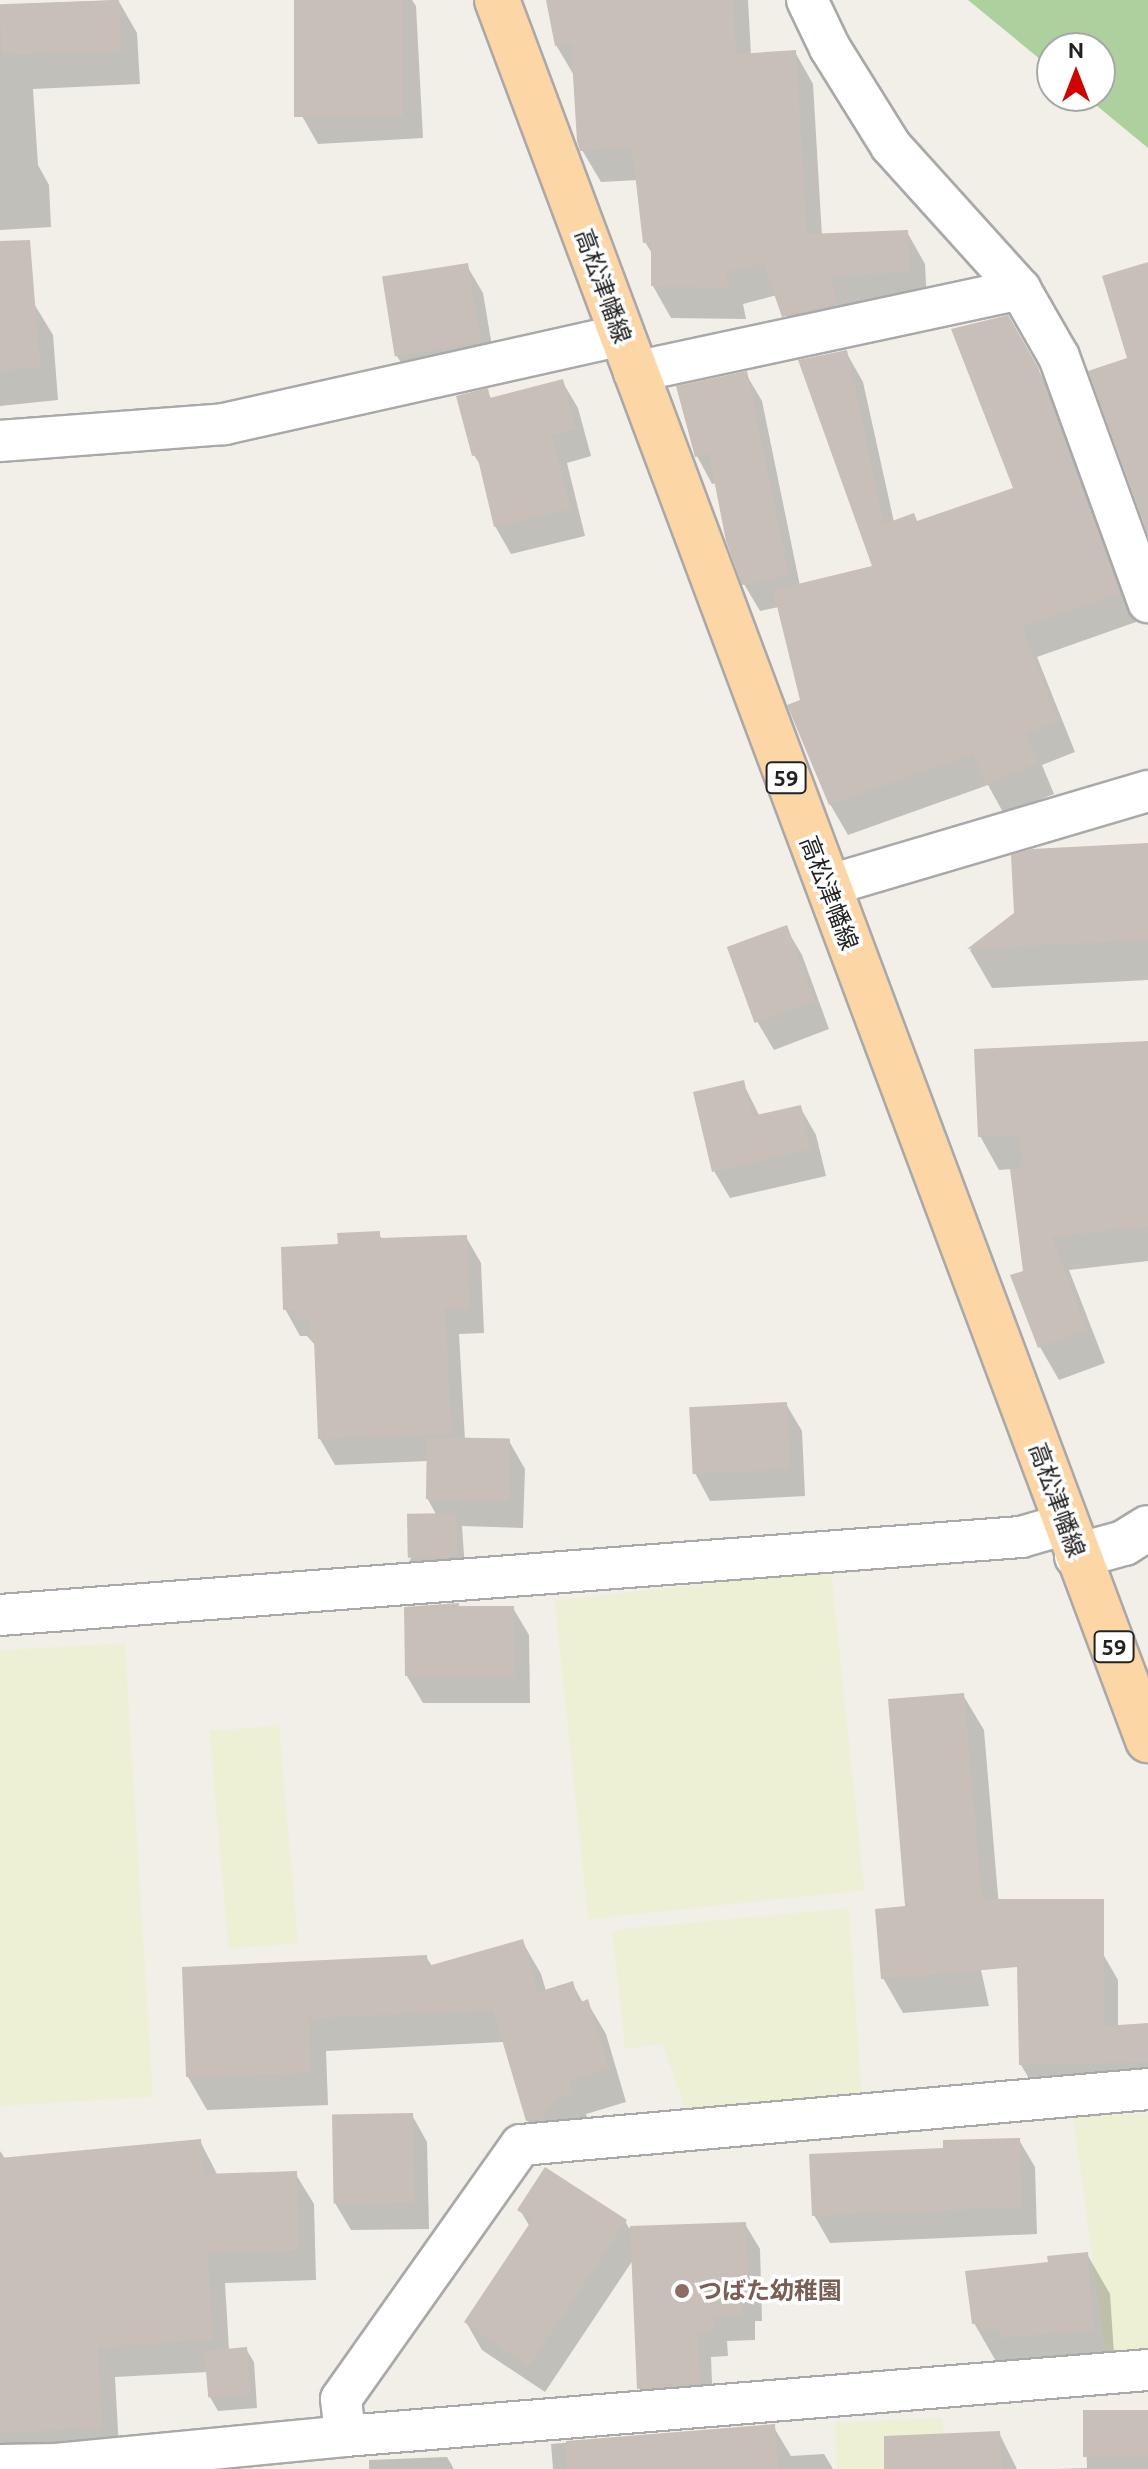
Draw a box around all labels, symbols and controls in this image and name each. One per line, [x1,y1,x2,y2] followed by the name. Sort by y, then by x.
[1036,32,1116,112] north arrow
[1068,37,1084,62] text: N
[569,225,637,347] street label: 高松津幡線
[764,760,808,796] road number: 59
[794,832,864,954] street label: 高松津幡線
[1023,1439,1091,1561] street label: 高松津幡線
[1092,1629,1136,1665] road number: 59
[698,2277,842,2305] place label: つばた幼稚園
[673,2282,691,2300] marker: つばた幼稚園

